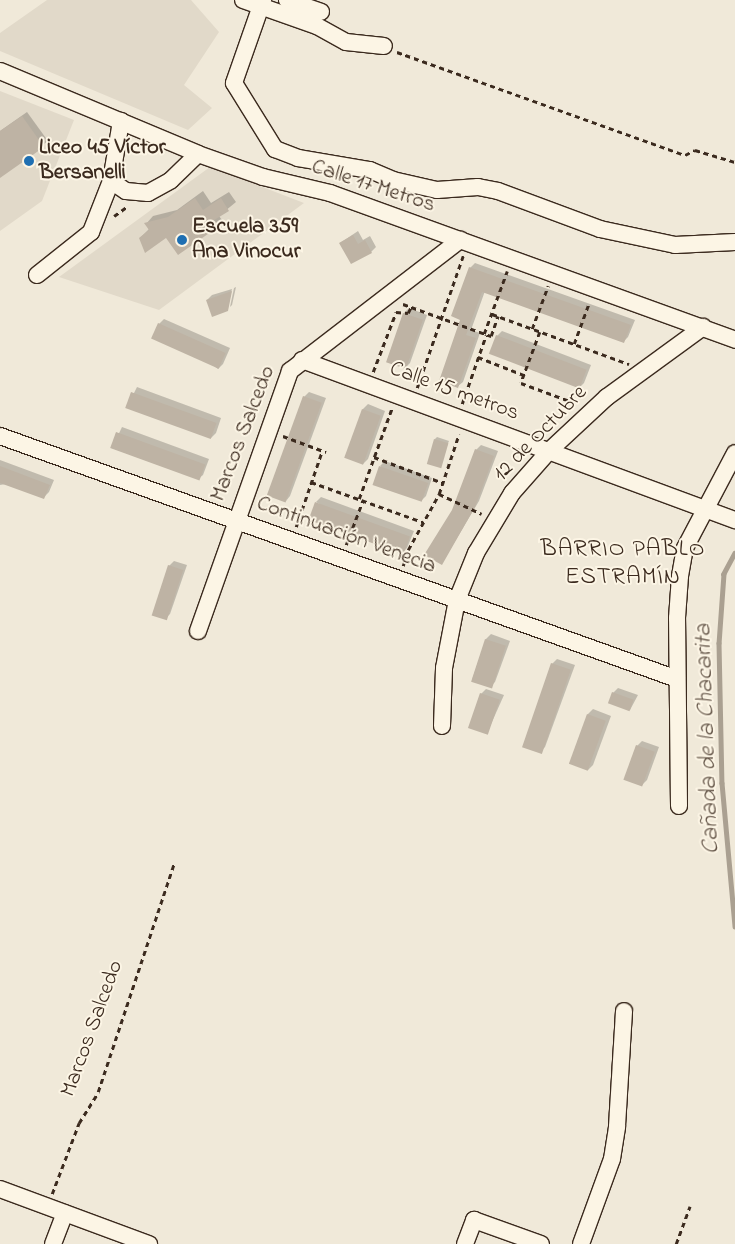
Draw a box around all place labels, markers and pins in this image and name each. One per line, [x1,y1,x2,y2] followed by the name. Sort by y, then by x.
[39,135,166,186] place label: Liceo 45 Víctor Bersanelli
[23,155,35,167] marker: Liceo 45 Víctor Bersanelli
[192,214,301,266] place label: Escuela 359 Ana Vinocur
[176,234,188,246] marker: Escuela 359 Ana Vinocur

